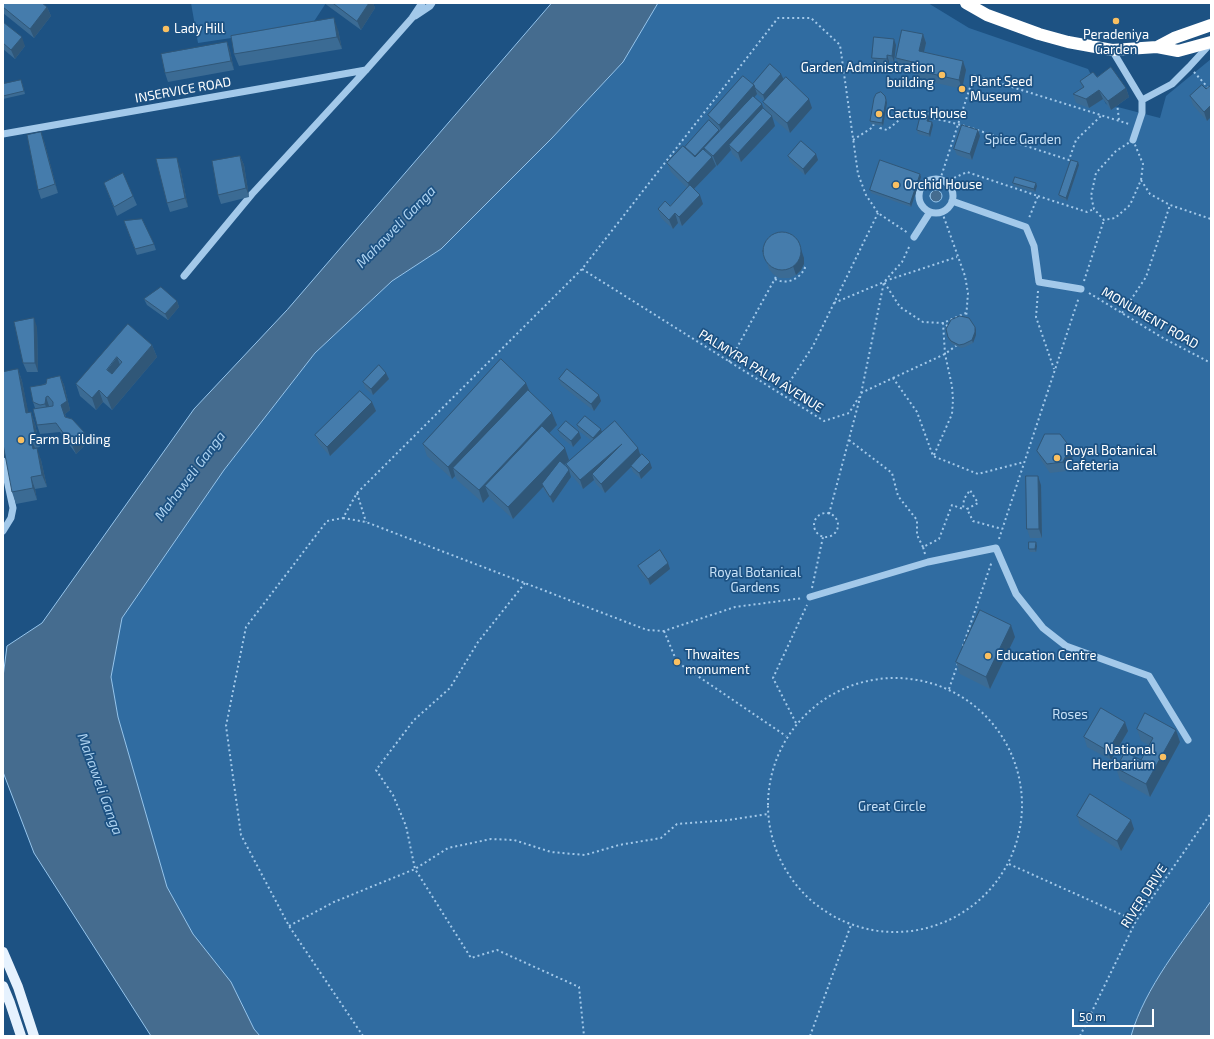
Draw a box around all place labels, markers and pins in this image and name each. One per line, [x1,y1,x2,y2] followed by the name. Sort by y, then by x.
[1111,16,1121,26] marker: Peradeniya Garden
[174,21,225,37] place label: Lady Hill
[161,24,171,34] marker: Lady Hill
[1083,27,1149,58] place label: Peradeniya Garden
[801,60,934,91] place label: Garden Administration building
[937,70,947,80] marker: Garden Administration building
[970,74,1033,105] place label: Plant Seed Museum
[957,84,967,94] marker: Plant Seed Museum
[887,106,967,122] place label: Cactus House
[874,109,884,119] marker: Cactus House
[904,177,982,193] place label: Orchid House
[891,180,901,190] marker: Orchid House
[29,432,110,448] place label: Farm Building
[16,435,26,445] marker: Farm Building
[1065,443,1157,474] place label: Royal Botanical Cafeteria
[1052,453,1062,463] marker: Royal Botanical Cafeteria
[685,647,750,678] place label: Thwaites monument
[996,648,1097,664] place label: Education Centre
[983,651,993,661] marker: Education Centre
[672,657,682,667] marker: Thwaites monument
[1092,742,1155,773] place label: National Herbarium
[1158,752,1168,762] marker: National Herbarium

